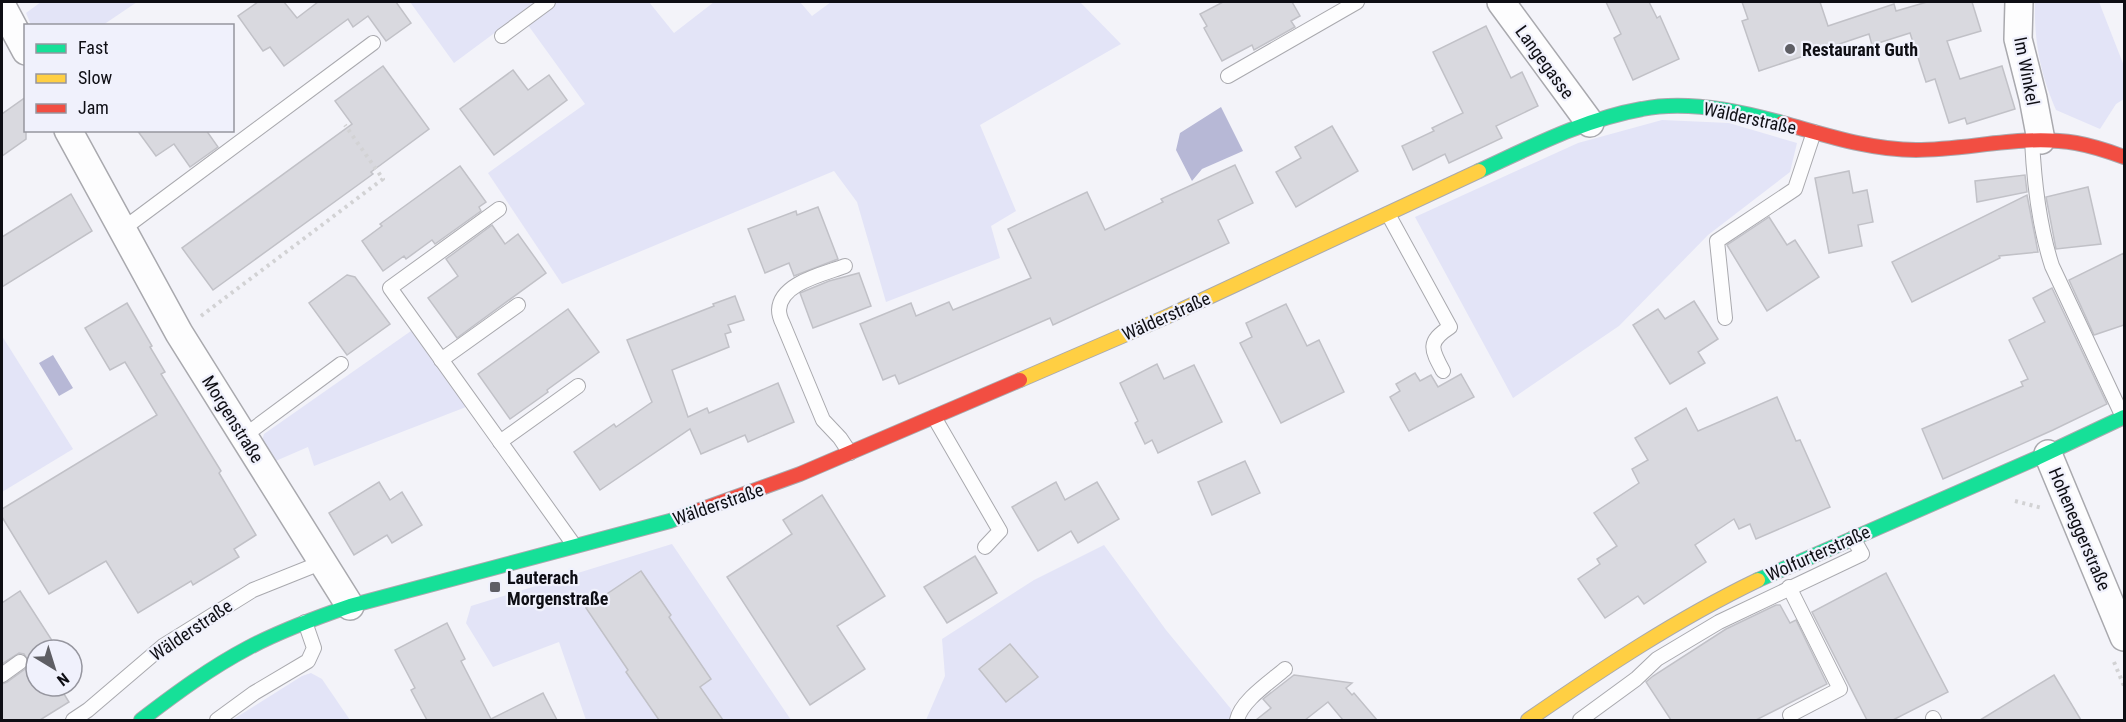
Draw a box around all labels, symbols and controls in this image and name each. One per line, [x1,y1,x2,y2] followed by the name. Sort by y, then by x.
[1511,21,1579,103] street label: Langegasse
[24,24,234,132] legend
[2010,35,2044,107] street label: Im Winkel
[78,37,109,58] text: Fast
[1802,39,1918,60] place label: Restaurant Guth
[1783,42,1797,56] marker: Restaurant Guth
[78,67,113,88] text: Slow
[78,97,109,118] text: Jam
[1702,98,1798,138] street label: Wälderstraße
[1119,287,1213,345] street label: Wälderstraße
[198,371,268,467] street label: Morgenstraße
[2045,464,2115,594] street label: Hoheneggerstraße
[670,479,766,529] street label: Wälderstraße
[1763,521,1873,585] street label: Wolfurterstraße
[507,567,609,609] place label: Lauterach Morgenstraße
[488,580,502,594] marker: Lauterach Morgenstraße
[146,595,236,665] street label: Wälderstraße
[24,638,84,698] north arrow
[53,669,73,690] text: N

